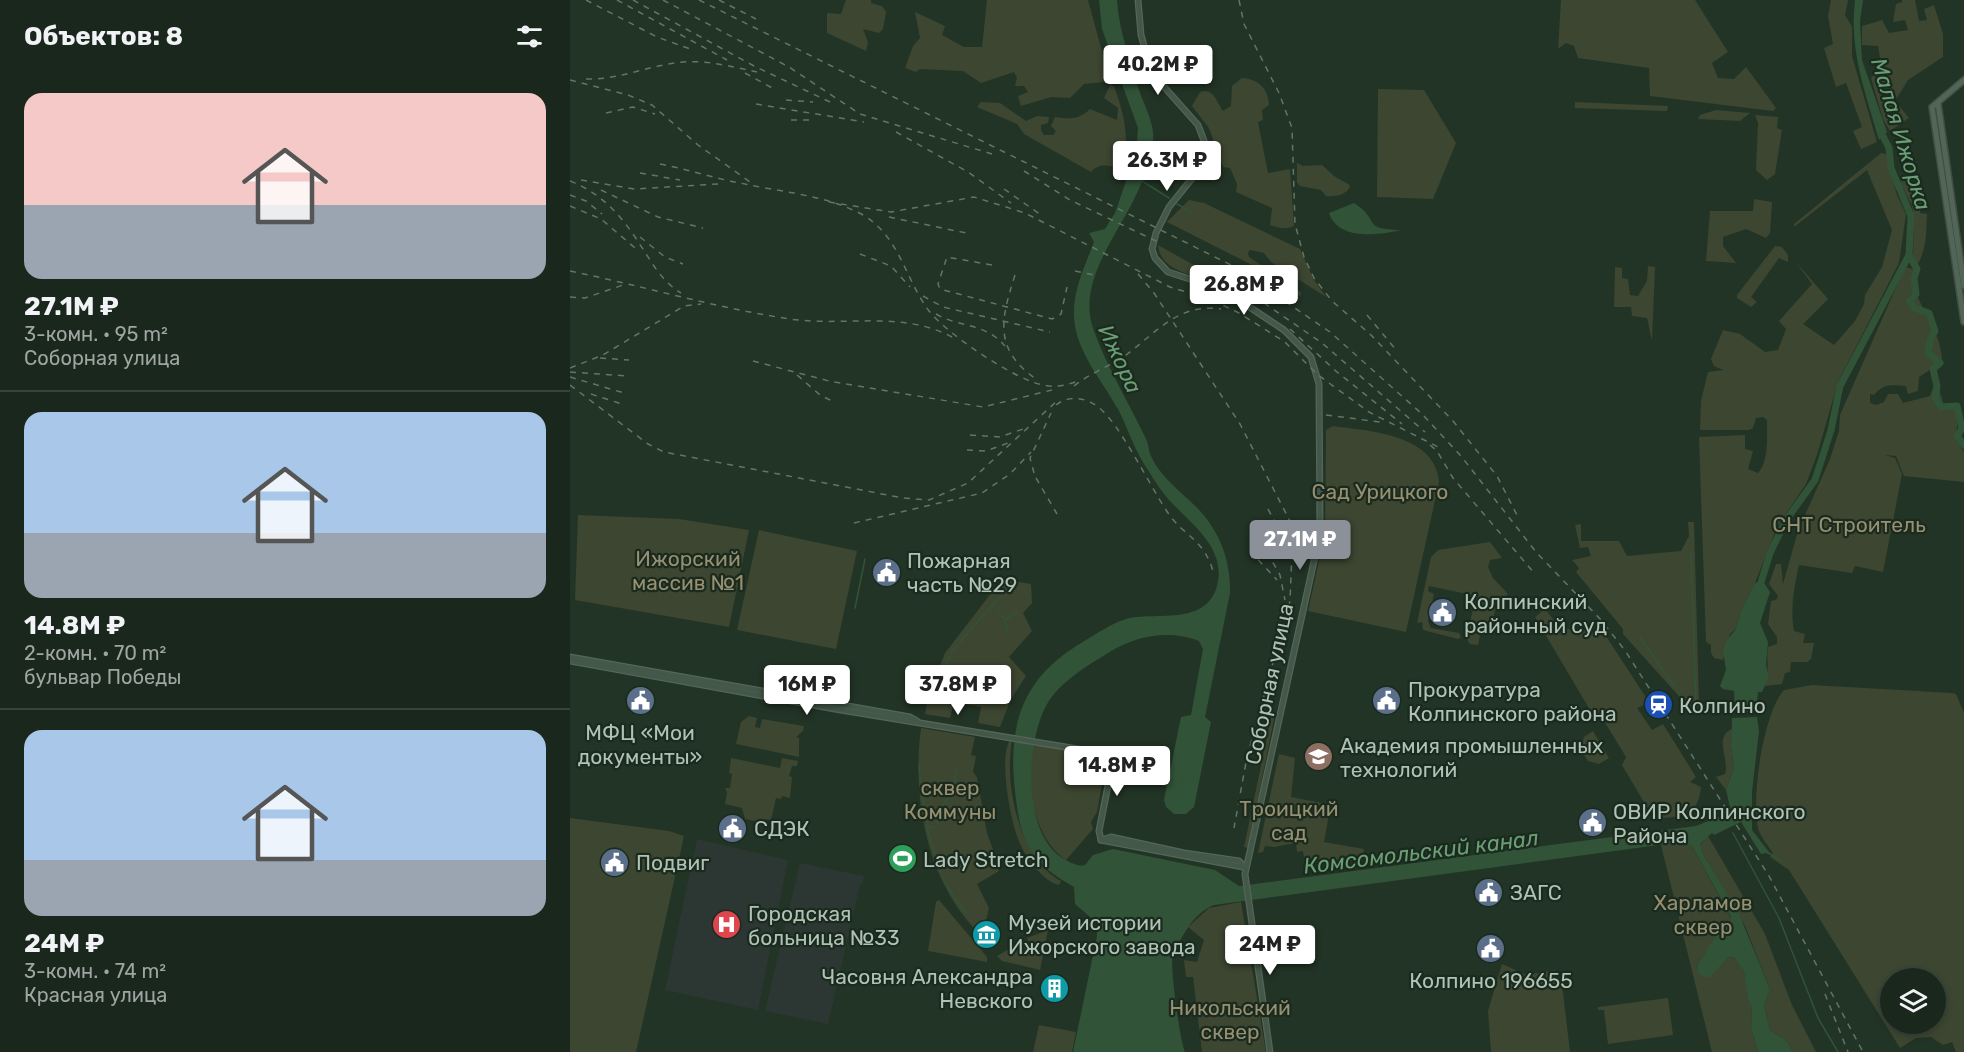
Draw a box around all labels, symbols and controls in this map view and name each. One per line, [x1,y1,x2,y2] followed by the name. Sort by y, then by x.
[513,20,546,53] icon: filters
[24,21,183,52] text: Объектов: 8
[1103,45,1213,96] pin: 40.2M ₽
[1117,52,1199,76] text: 40.2M ₽
[1865,55,1937,213] water label: Малая Ижорка
[231,132,339,240] icon: home
[1112,141,1222,192] pin: 26.3M ₽
[1127,148,1207,172] text: 26.3M ₽
[1189,265,1299,316] pin: 26.8M ₽
[1204,272,1284,296] text: 26.8M ₽
[24,291,119,322] text: 27.1M ₽
[1092,320,1148,398] water label: Ижора
[24,322,168,346] text: 3-комн. · 95 m²
[24,346,180,370] text: Соборная улица
[231,451,339,559] icon: home
[1312,479,1448,504] park label: Сад Урицкого
[1772,512,1926,537] park label: СНТ Строитель
[1245,520,1355,571] pin: 27.1M ₽
[1264,527,1336,551] text: 27.1M ₽
[632,546,744,595] park label: Ижорский массив №1
[907,548,1017,597] place label: Пожарная часть №29
[870,556,902,588] public building icon: Пожарная часть №29
[1464,589,1607,638] place label: Колпинский районный суд
[1427,597,1459,629] public building icon: Колпинский районный суд
[1240,601,1298,767] street label: Соборная улица
[24,610,125,641] text: 14.8M ₽
[24,641,166,665] text: 2-комн. · 70 m²
[24,665,181,689] text: бульвар Победы
[765,665,849,716] pin: 16M ₽
[903,665,1013,716] pin: 37.8M ₽
[778,672,836,696] text: 16M ₽
[919,672,997,696] text: 37.8M ₽
[1408,677,1617,726] place label: Прокуратура Колпинского района
[624,685,656,717] public building icon: МФЦ «Мои документы»
[1371,685,1403,717] public building icon: Прокуратура Колпинского района
[1642,689,1674,721] station icon: Колпино
[1679,693,1766,718] place label: Колпино
[578,720,702,769] place label: МФЦ «Мои документы»
[1340,733,1603,782] place label: Академия промышленных технологий
[1303,741,1335,773] school or university icon: Академия промышленных технологий
[1062,746,1172,797] pin: 14.8M ₽
[1078,753,1156,777] text: 14.8M ₽
[231,769,339,877] icon: home
[904,775,996,824] park label: сквер Коммуны
[1239,796,1339,845] park label: Троицкий сад
[1613,799,1806,848] place label: ОВИР Колпинского Района
[1576,807,1608,839] public building icon: ОВИР Колпинского Района
[717,812,749,844] public building icon: СДЭК
[754,816,810,841] place label: СДЭК
[1302,824,1540,880] water label: Комсомольский канал
[886,843,918,875] sports icon: Lady Stretch
[599,846,631,878] public building icon: Подвиг
[923,847,1048,872] place label: Lady Stretch
[636,850,709,875] place label: Подвиг
[1473,876,1505,908] public building icon: ЗАГС
[1510,880,1562,905] place label: ЗАГС
[1653,890,1753,939] park label: Харламов сквер
[748,901,900,950] place label: Городская больница №33
[711,909,743,941] hospital icon: Городская больница №33
[1008,910,1196,959] place label: Музей истории Ижорского завода
[971,918,1003,950] museum icon: Музей истории Ижорского завода
[1228,925,1312,976] pin: 24M ₽
[24,928,104,959] text: 24M ₽
[1239,932,1301,956] text: 24M ₽
[1475,933,1507,965] public building icon: Колпино 196655
[24,959,166,983] text: 3-комн. · 74 m²
[821,964,1033,1013] place label: Часовня Александра Невского
[1409,968,1573,993] place label: Колпино 196655
[1880,968,1946,1034] map controls
[1880,968,1946,1034] button: layers
[1038,972,1070,1004] building icon: Часовня Александра Невского
[24,983,167,1007] text: Красная улица
[1169,995,1291,1044] park label: Никольский сквер

